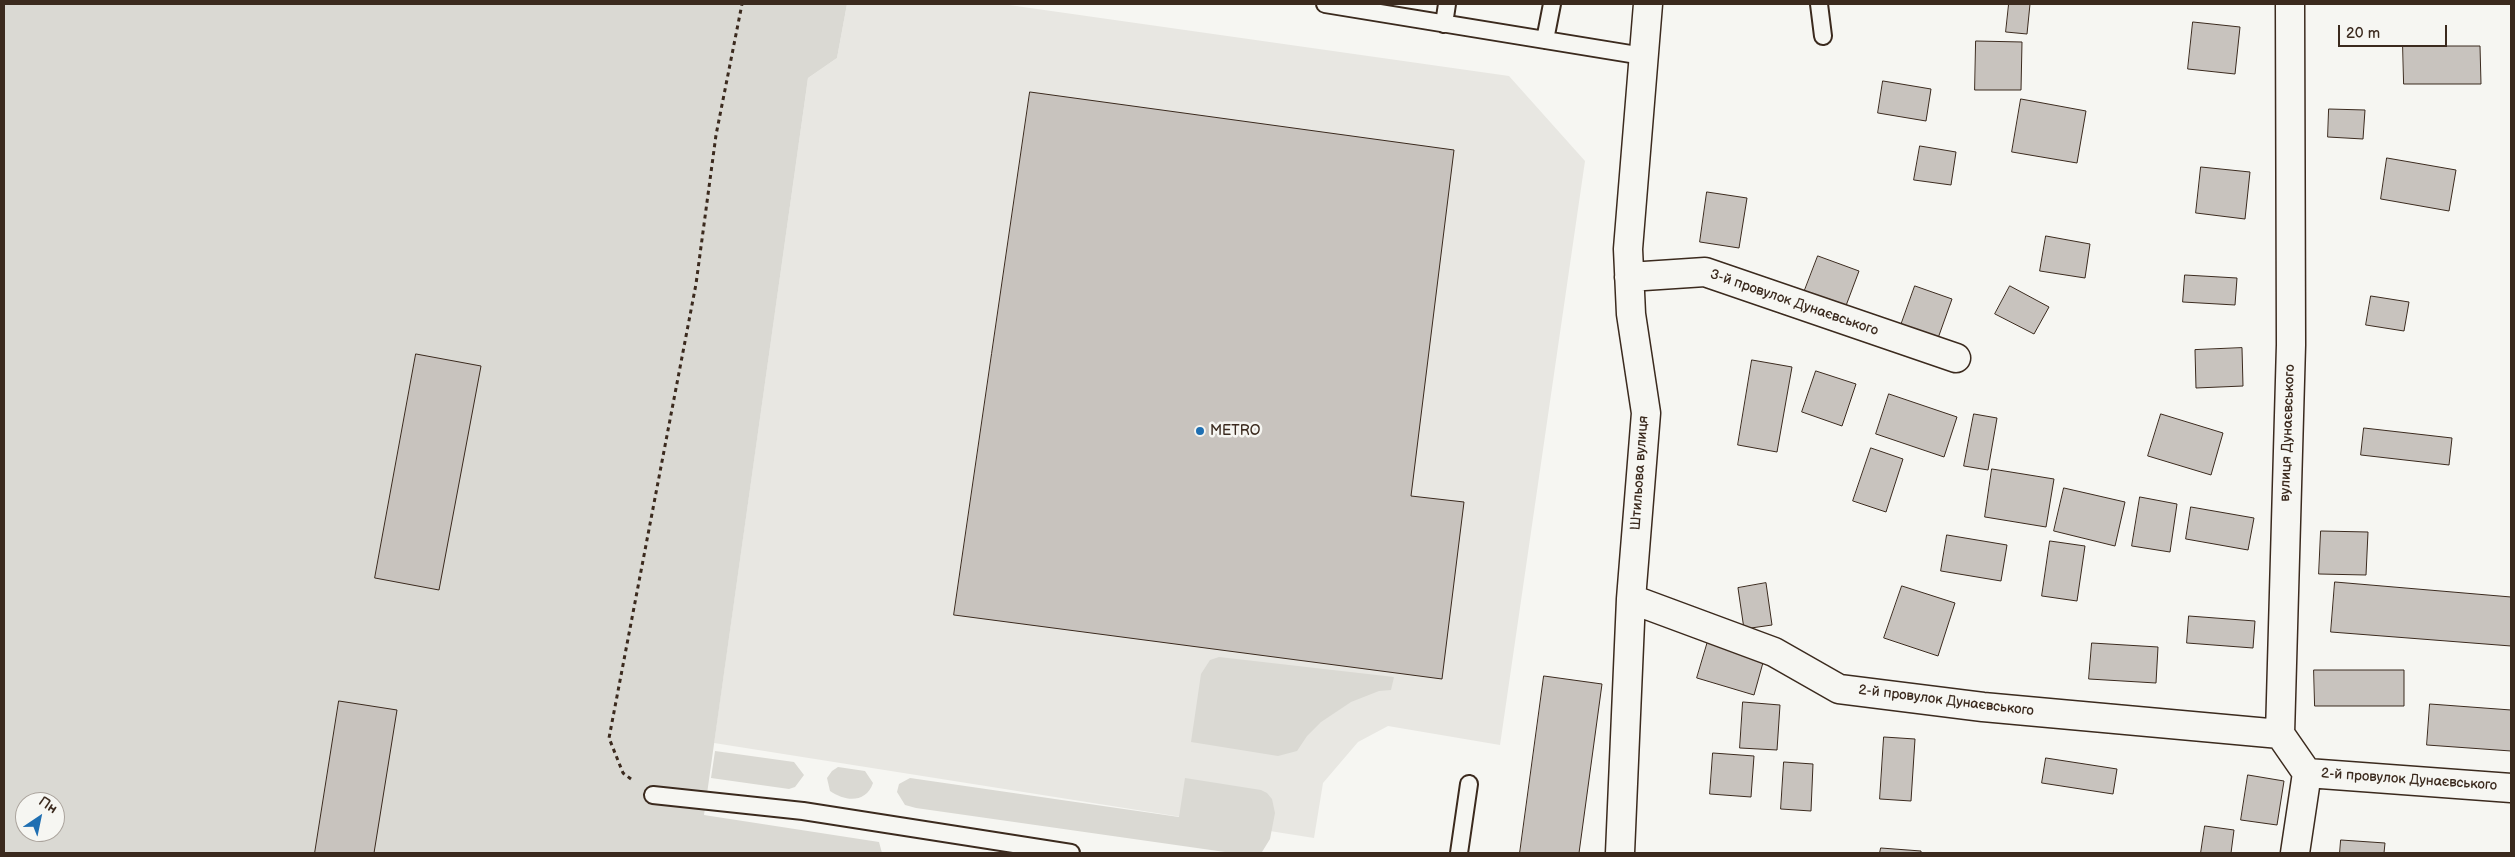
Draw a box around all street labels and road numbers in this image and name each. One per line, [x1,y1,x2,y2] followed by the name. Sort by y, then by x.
[1708,266,1880,340] street label: 3-й провулок Дунаєвського
[2277,364,2299,502] street label: вулиця Дунаєвського
[1628,415,1652,531] street label: Штильова вулиця
[1857,682,2035,720] street label: 2-й провулок Дунаєвського
[2320,765,2498,795] street label: 2-й провулок Дунаєвського

